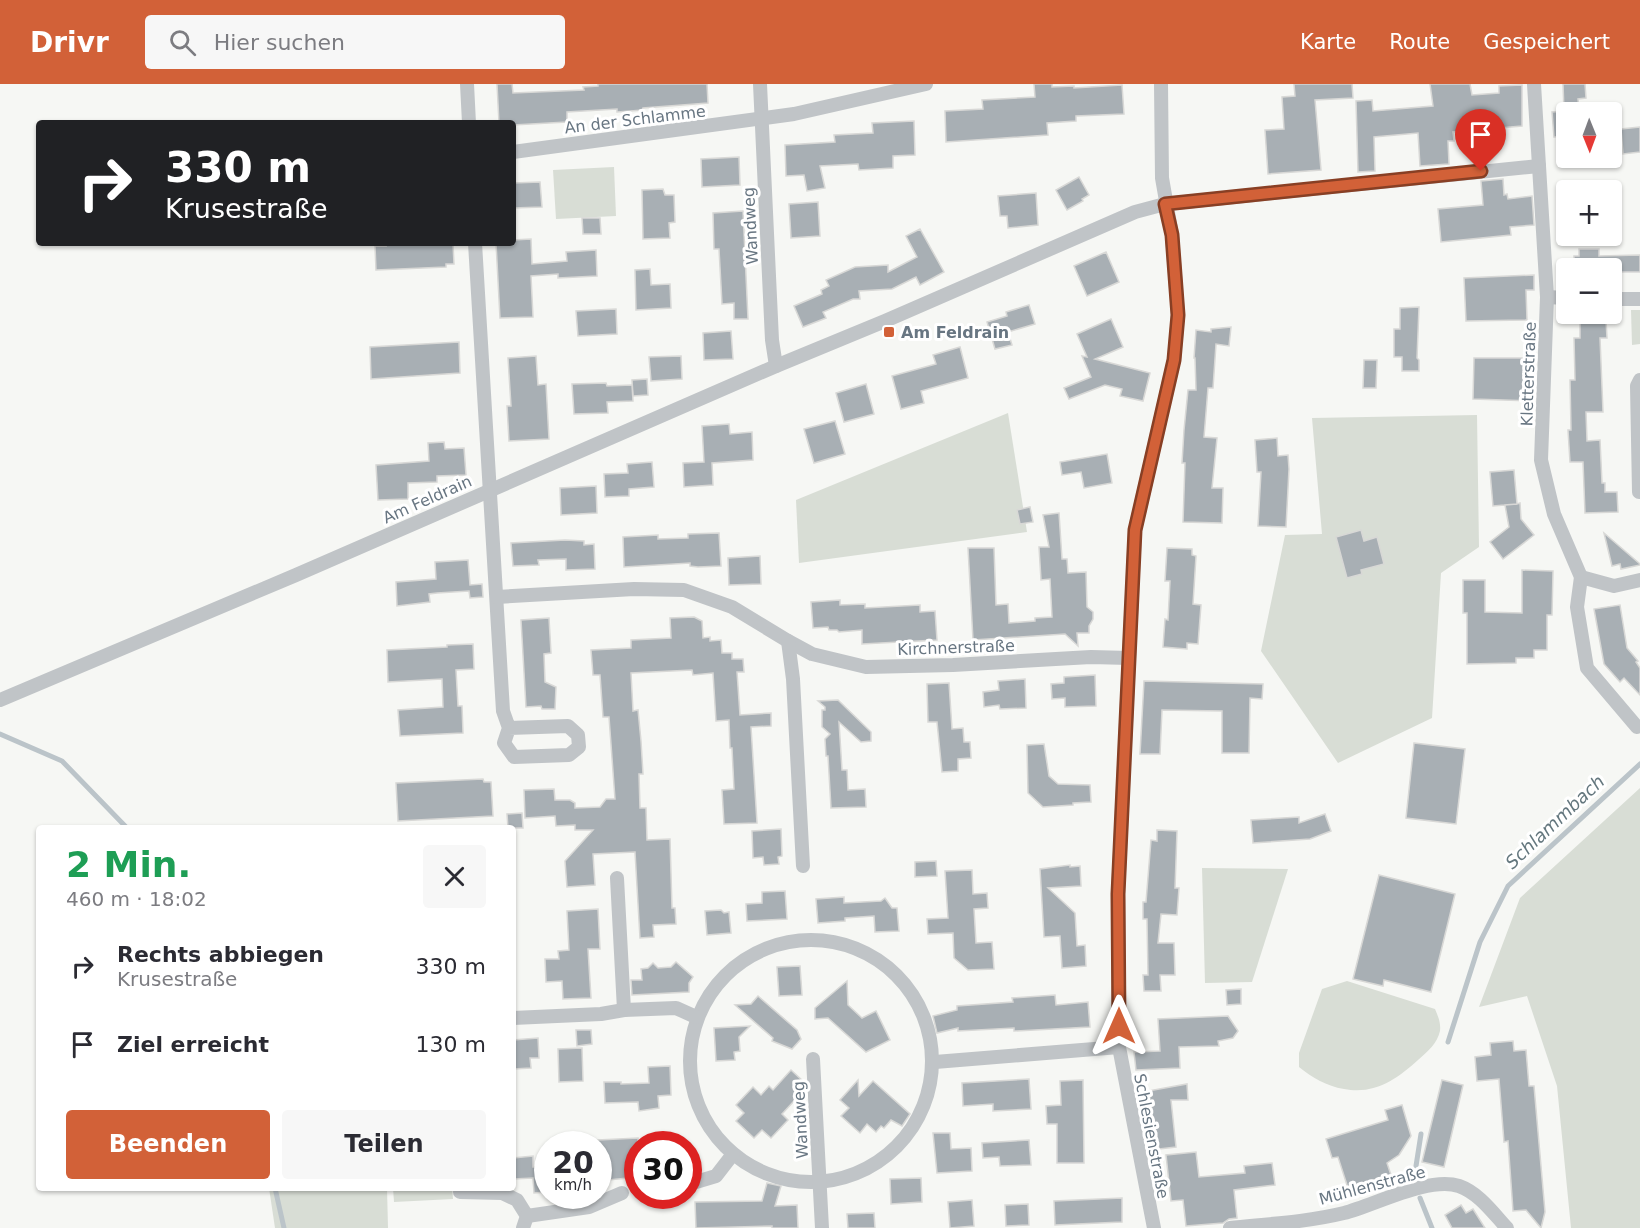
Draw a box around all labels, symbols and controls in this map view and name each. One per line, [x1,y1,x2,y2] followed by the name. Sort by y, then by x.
[145,15,565,69] search box
[30,26,109,59] text: Drivr
[166,26,199,59] icon: search
[214,30,345,55] text: Hier suchen
[1300,30,1356,54] text: Karte
[1389,30,1450,54] text: Route
[1483,30,1610,54] text: Gespeichert
[563,101,707,138] street label: An der Schlamme
[1556,102,1622,168] north arrow
[1556,102,1622,324] map controls
[1455,109,1506,171] pin
[1464,118,1497,151] icon: arrive
[165,143,311,192] text: 330 m
[66,144,144,222] icon: right
[1556,180,1622,246] button: +
[739,187,762,265] street label: Wandweg
[165,193,328,224] text: Krusestraße
[1556,258,1622,324] button: −
[1517,321,1540,427] street label: Kletterstraße
[901,323,1009,342] place label: Am Feldrain
[882,325,896,339] marker: Am Feldrain
[380,471,475,528] street label: Am Feldrain
[897,636,1015,659] street label: Kirchnerstraße
[1501,770,1608,873] water label: Schlammbach
[66,844,191,885] text: 2 Min.
[423,845,486,908] button: close
[66,887,207,911] text: 460 m · 18:02
[117,942,324,967] text: Rechts abbiegen
[66,950,99,983] icon: right
[416,954,486,979] text: 330 m
[117,967,237,991] text: Krusestraße
[1087,994,1151,1058] position arrow
[66,1028,99,1061] icon: arrive
[117,1032,269,1057] text: Ziel erreicht
[416,1032,486,1057] text: 130 m
[1130,1072,1173,1200] street label: Schlesienstraße
[789,1081,812,1159] street label: Wandweg
[66,1110,270,1179] button: Beenden
[282,1110,486,1179] button: Teilen
[624,1131,702,1209] speed limit sign: 30
[552,1145,594,1180] text: 20
[1317,1162,1427,1209] street label: Mühlenstraße
[554,1176,592,1194] text: km/h

